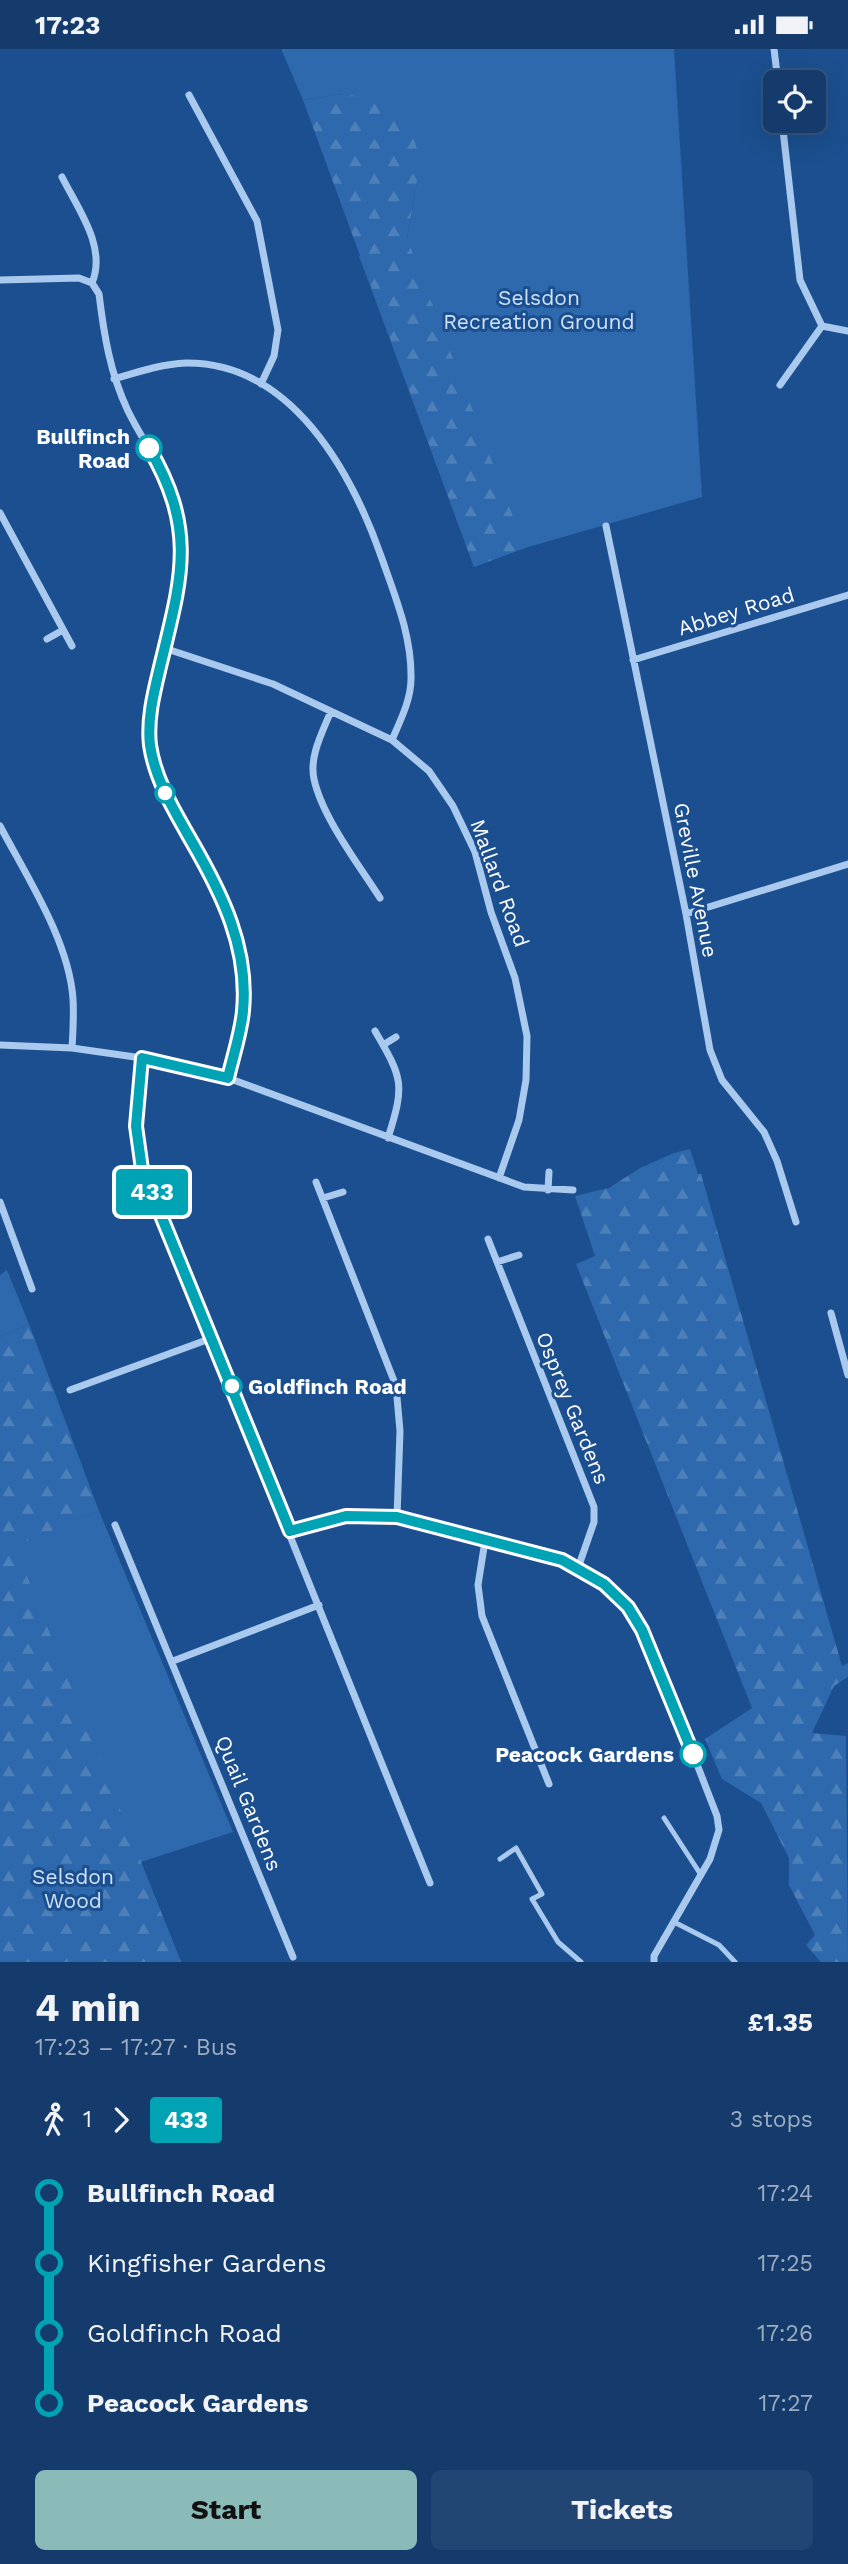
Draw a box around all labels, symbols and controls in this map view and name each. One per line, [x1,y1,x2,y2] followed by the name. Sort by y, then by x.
[35,10,100,40] text: 17:23
[763,70,826,133] map controls
[763,70,826,133] button: locate
[443,285,635,334] park label: Selsdon Recreation Ground
[36,424,130,473] place label: Bullfinch Road
[136,435,162,461] marker: Bullfinch Road
[675,581,797,641] street label: Abbey Road
[155,783,175,803] unlabelled marker
[669,800,723,960] street label: Greville Avenue
[465,816,535,950] street label: Mallard Road
[112,1169,192,1215] line badge: 433
[130,1178,174,1206] text: 433
[531,1328,615,1488] street label: Osprey Gardens
[248,1374,407,1399] place label: Goldfinch Road
[222,1376,242,1396] marker: Goldfinch Road
[210,1732,288,1874] street label: Quail Gardens
[680,1741,706,1767] marker: Peacock Gardens
[495,1742,674,1767] place label: Peacock Gardens
[32,1864,114,1913] park label: Selsdon Wood
[35,1986,141,2030] text: 4 min
[748,2007,813,2037] text: £1.35
[35,2034,237,2061] text: 17:23 – 17:27 · Bus
[35,2101,73,2139] icon: walk
[102,2101,140,2139] icon: forward
[83,2106,92,2133] text: 1
[164,2106,208,2134] text: 433
[730,2106,813,2133] text: 3 stops
[87,2178,275,2208] text: Bullfinch Road
[758,2180,813,2207] text: 17:24
[87,2248,327,2278] text: Kingfisher Gardens
[758,2250,813,2277] text: 17:25
[87,2318,282,2348] text: Goldfinch Road
[757,2320,813,2347] text: 17:26
[87,2388,308,2418] text: Peacock Gardens
[758,2390,813,2417] text: 17:27
[35,2470,417,2550] button: Start
[431,2470,813,2550] button: Tickets

